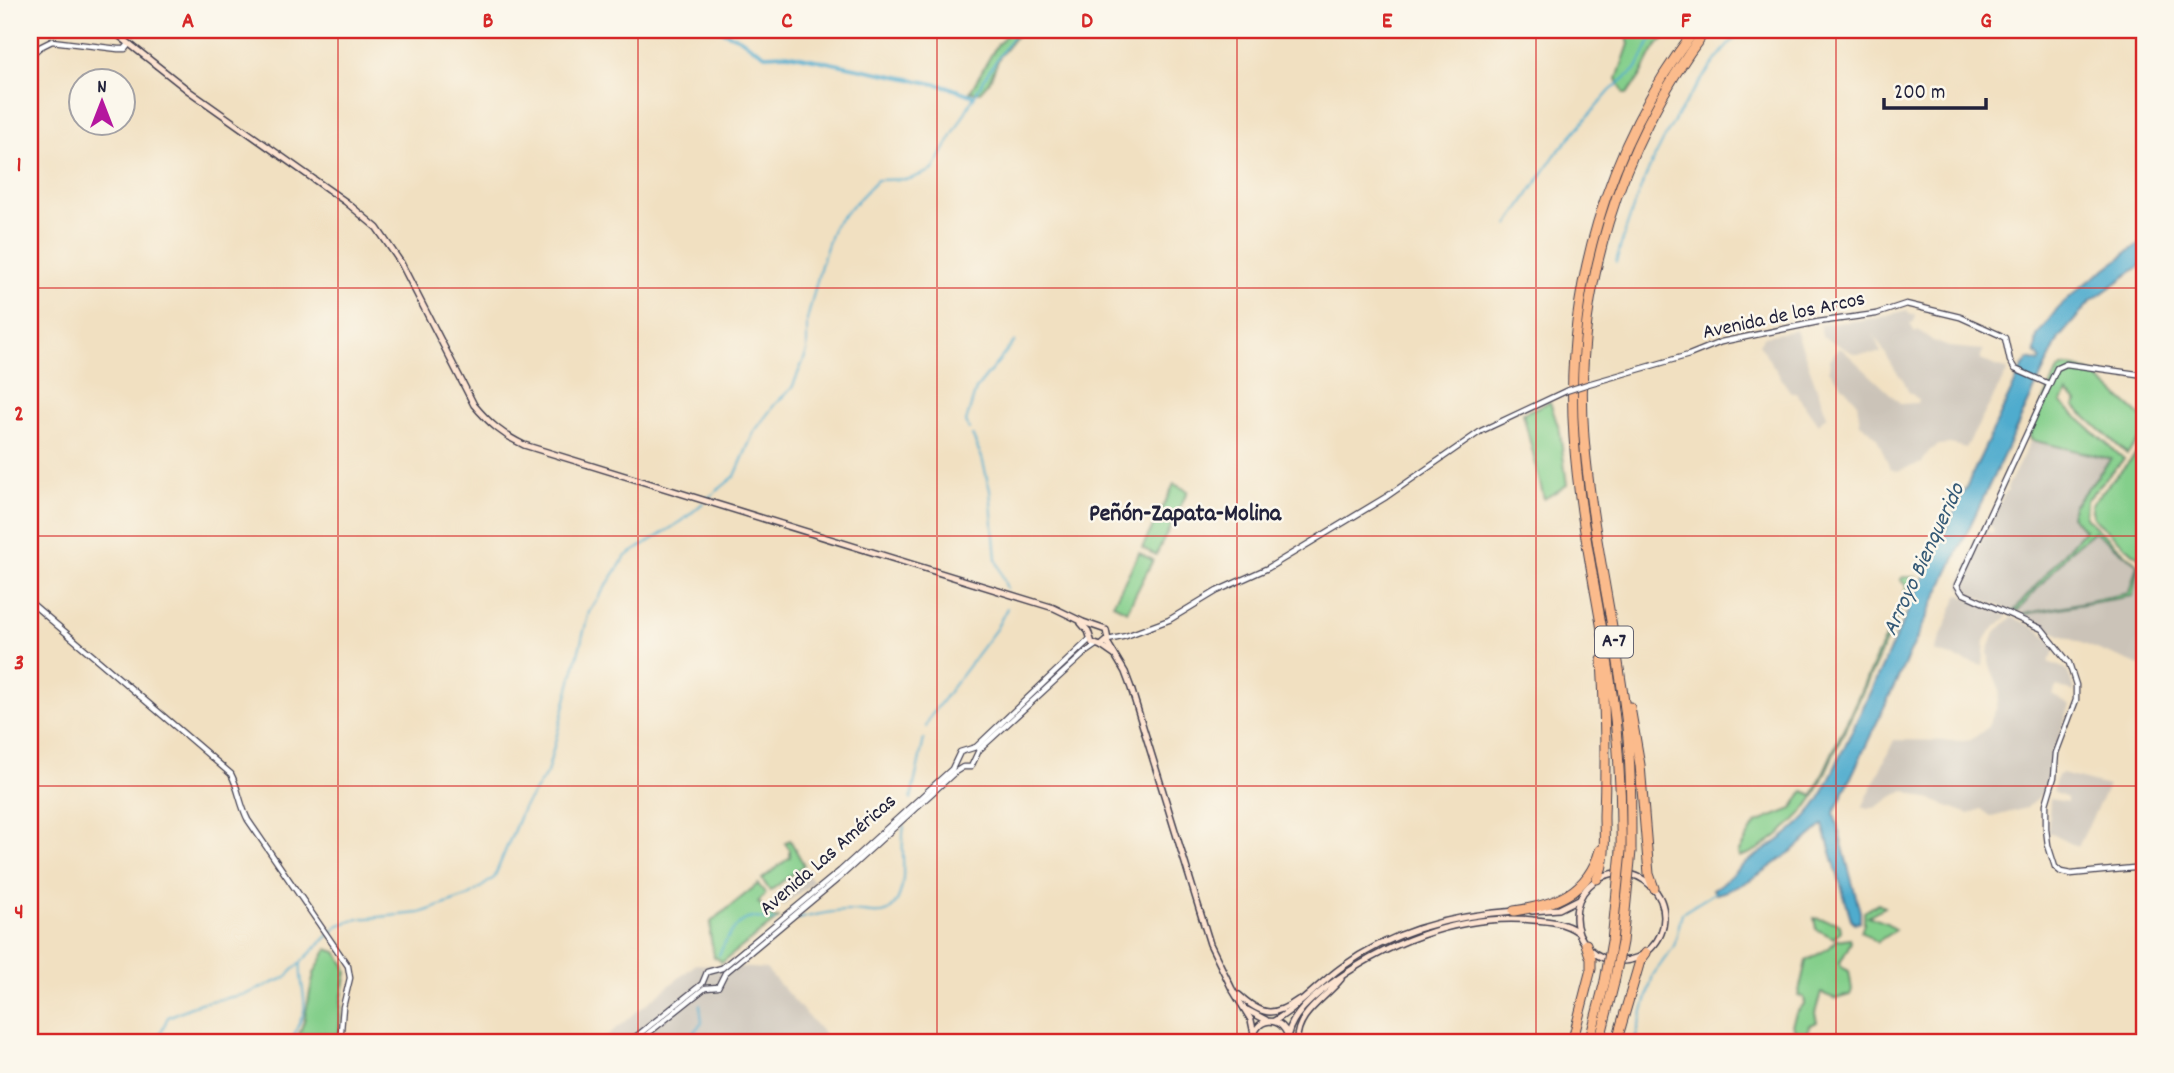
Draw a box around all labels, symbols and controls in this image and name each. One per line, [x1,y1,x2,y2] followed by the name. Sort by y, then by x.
[182,6,194,39] text: A
[483,6,494,39] text: B
[781,6,793,39] text: C
[1081,6,1093,39] text: D
[1382,6,1393,39] text: E
[1681,6,1692,39] text: F
[1980,6,1992,39] text: G
[66,66,136,136] north arrow
[1884,66,1985,110] scale bar
[97,75,107,102] text: N
[1894,79,1945,109] text: 200 m
[16,150,22,183] text: 1
[1700,285,1868,349] street label: Avenida de los Arcos
[14,399,24,432] text: 2
[1875,477,1975,642] water label: Arroyo Bienquerido
[1089,498,1282,532] district label: Peñón-Zapata-Molina
[1595,626,1633,657] road number: A-7
[14,648,24,681] text: 3
[754,788,904,924] street label: Avenida Las Américas
[14,897,24,930] text: 4

